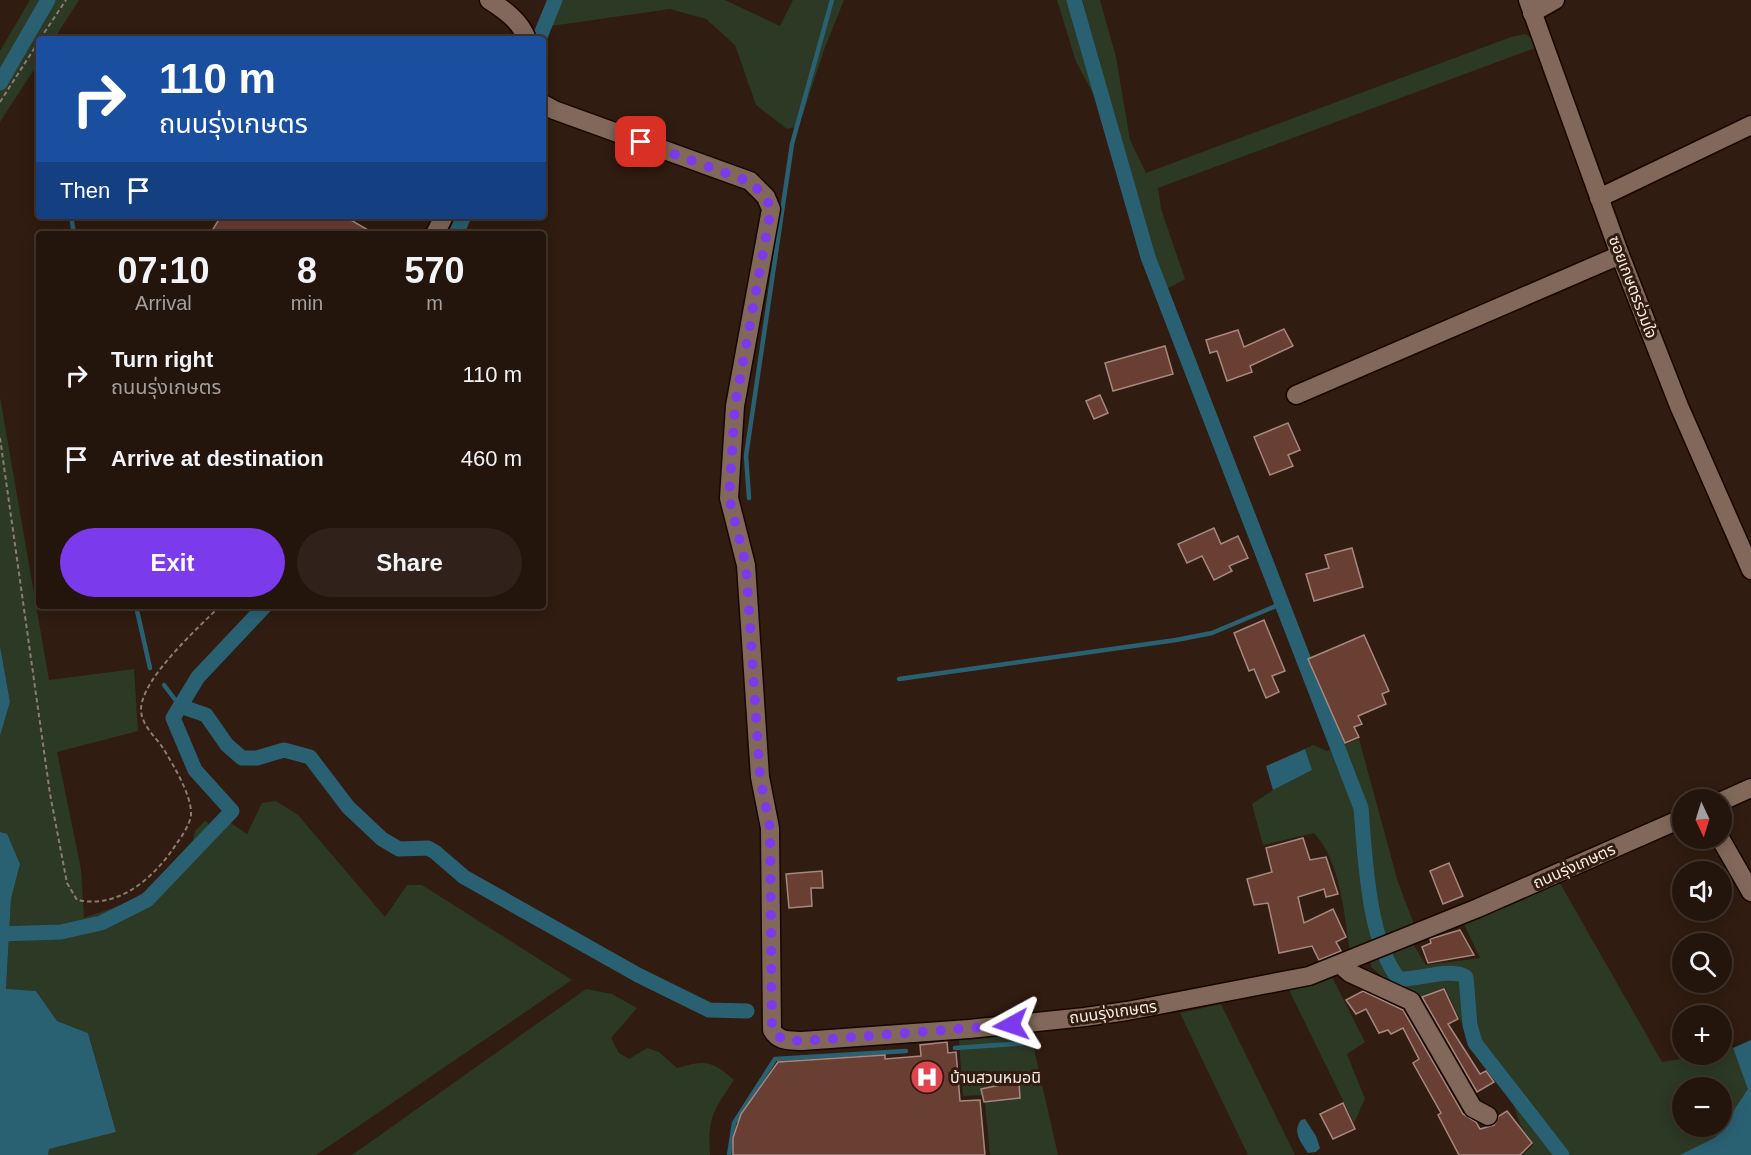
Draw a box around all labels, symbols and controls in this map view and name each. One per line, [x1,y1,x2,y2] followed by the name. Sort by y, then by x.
[159,55,276,102] text: 110 m
[60,60,138,138] icon: right
[159,109,308,139] text: ถนนรุ่งเกษตร
[615,116,666,167] pin
[624,125,657,158] icon: arrive
[122,174,155,207] icon: arrive
[60,178,110,203] text: Then
[1606,233,1660,341] street label: ซอยเกษตรร่วมใจ
[117,250,209,291] text: 07:10
[297,250,317,291] text: 8
[404,250,465,291] text: 570
[135,292,192,314] text: Arrival
[291,292,323,314] text: min
[426,292,443,314] text: m
[111,347,213,372] text: Turn right
[60,359,93,392] icon: right
[462,362,522,387] text: 110 m
[111,376,221,398] text: ถนนรุ่งเกษตร
[60,443,93,476] icon: arrive
[111,446,324,471] text: Arrive at destination
[461,446,522,471] text: 460 m
[60,528,285,597] button: Exit
[297,528,522,597] button: Share
[1672,789,1732,849] north arrow
[1672,789,1732,1137] map controls
[1530,840,1618,893] street label: ถนนรุ่งเกษตร
[1672,861,1732,921] button: sound
[1672,933,1732,993] button: search
[979,993,1043,1057] position arrow
[1068,997,1158,1028] street label: ถนนรุ่งเกษตร
[1672,1005,1732,1065] button: +
[909,1059,945,1095] hospital icon: บ้านสวนหมอนิ
[950,1069,1041,1086] place label: บ้านสวนหมอนิ
[1672,1077,1732,1137] button: −

